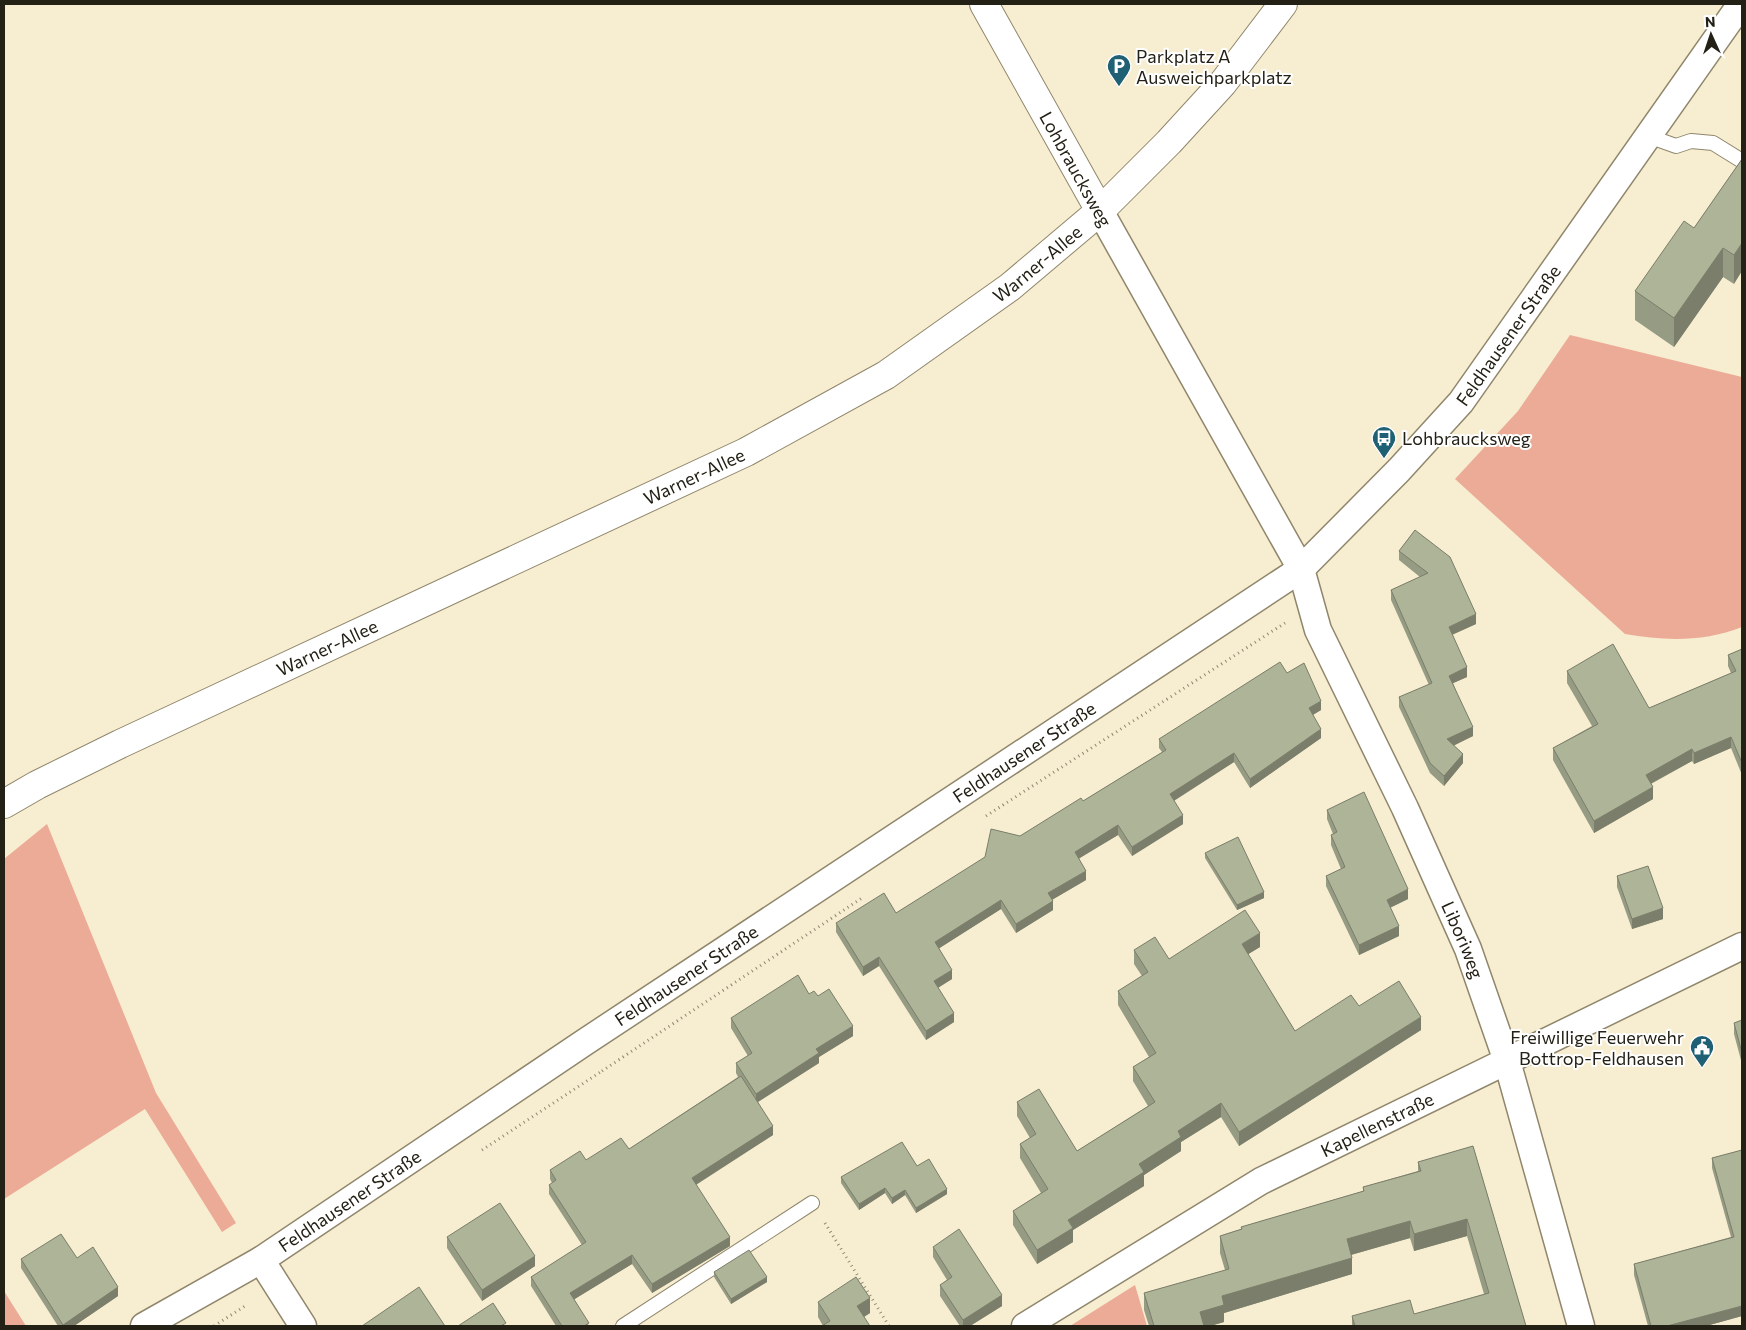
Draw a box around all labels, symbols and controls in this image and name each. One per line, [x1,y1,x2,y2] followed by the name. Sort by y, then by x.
[1686,10,1736,60] north arrow
[1705,13,1716,30] text: N
[1136,45,1292,88] place label: Parkplatz A Ausweichparkplatz
[1106,53,1132,87] parking icon: Parkplatz A Ausweichparkplatz
[1035,107,1117,231] street label: Lohbraucksweg
[988,220,1086,307] street label: Warner-Allee
[1451,261,1565,410] street label: Feldhausener Straße
[1371,425,1397,459] bus stop icon: Lohbraucksweg
[1402,427,1531,449] place label: Lohbraucksweg
[640,443,748,509] street label: Warner-Allee
[273,614,381,680] street label: Warner-Allee
[948,697,1100,807] street label: Feldhausener Straße
[1437,898,1488,981] street label: Liboriweg
[610,920,762,1030] street label: Feldhausener Straße
[1510,1026,1684,1069] place label: Freiwillige Feuerwehr Bottrop-Feldhausen
[1689,1034,1715,1068] public building icon: Freiwillige Feuerwehr Bottrop-Feldhausen
[1317,1087,1437,1161] street label: Kapellenstraße
[274,1145,425,1256] street label: Feldhausener Straße

